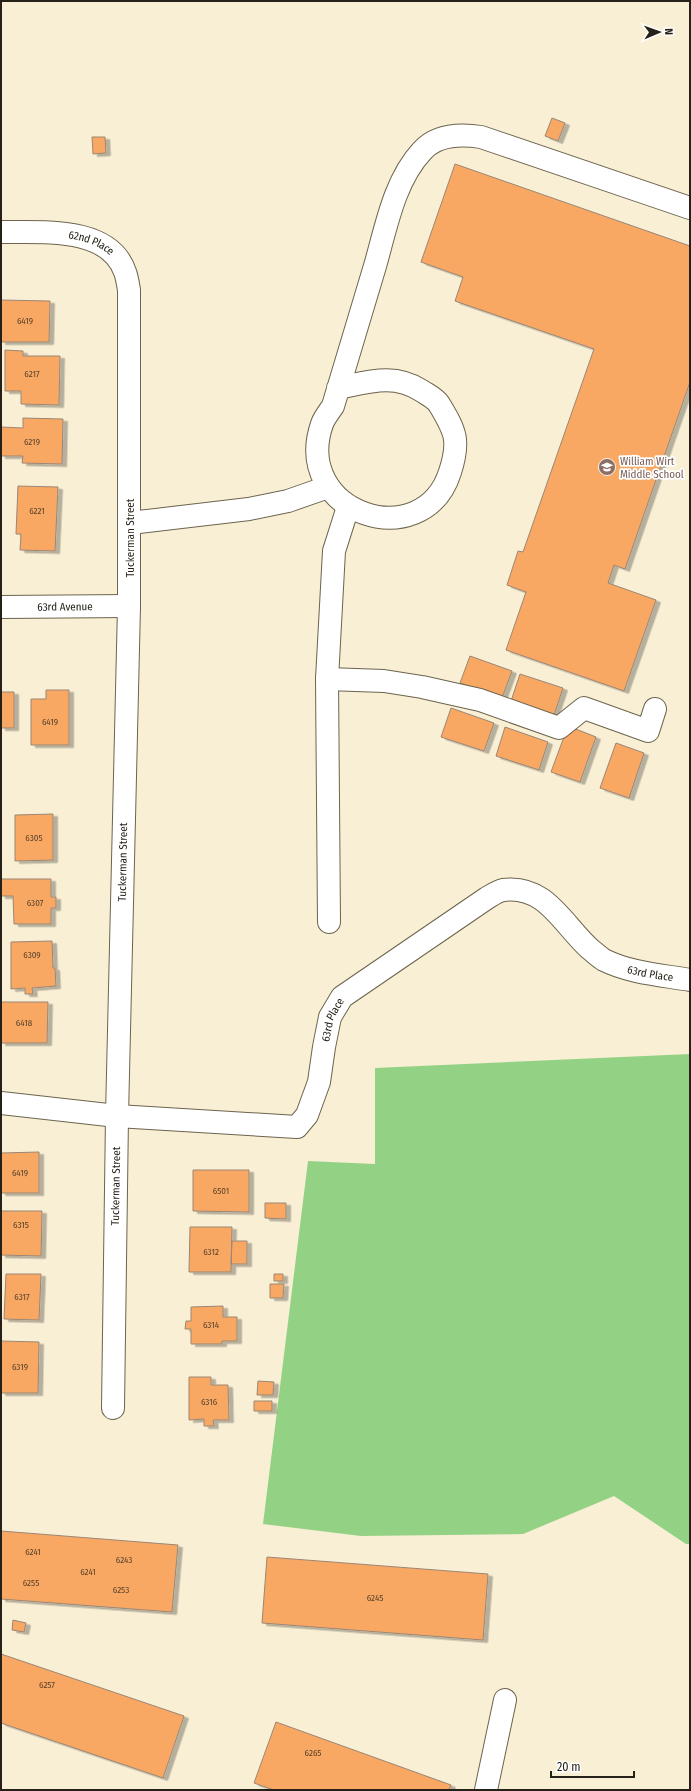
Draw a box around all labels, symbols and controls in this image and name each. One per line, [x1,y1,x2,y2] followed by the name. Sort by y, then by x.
[639,12,679,52] north arrow
[662,28,675,35] text: N
[68,228,117,257] street label: 62nd Place
[17,316,33,326] house number: 6419
[24,369,40,379] house number: 6217
[24,437,40,447] house number: 6219
[620,455,684,481] place label: William Wirt Middle School
[597,457,617,477] school or university icon: William Wirt Middle School
[124,498,137,577] street label: Tuckerman Street
[29,506,45,516] house number: 6221
[37,600,93,613] street label: 63rd Avenue
[42,717,58,727] house number: 6419
[116,822,130,901] street label: Tuckerman Street
[25,833,43,843] house number: 6305
[27,898,44,908] house number: 6307
[23,950,41,960] house number: 6309
[626,963,674,984] street label: 63rd Place
[319,995,347,1043] street label: 63rd Place
[16,1018,33,1028] house number: 6418
[109,1146,123,1225] street label: Tuckerman Street
[12,1168,28,1178] house number: 6419
[213,1186,229,1196] house number: 6501
[13,1220,29,1230] house number: 6315
[203,1247,219,1257] house number: 6312
[14,1292,30,1302] house number: 6317
[203,1320,220,1330] house number: 6314
[12,1362,28,1372] house number: 6319
[201,1397,218,1407] house number: 6316
[25,1547,41,1557] house number: 6241
[116,1555,132,1565] house number: 6243
[80,1567,96,1577] house number: 6241
[23,1578,39,1588] house number: 6255
[113,1585,129,1595] house number: 6253
[367,1593,383,1603] house number: 6245
[39,1680,55,1690] house number: 6257
[305,1748,321,1758] house number: 6265
[551,1753,634,1779] scale bar
[557,1760,581,1774] text: 20 m

